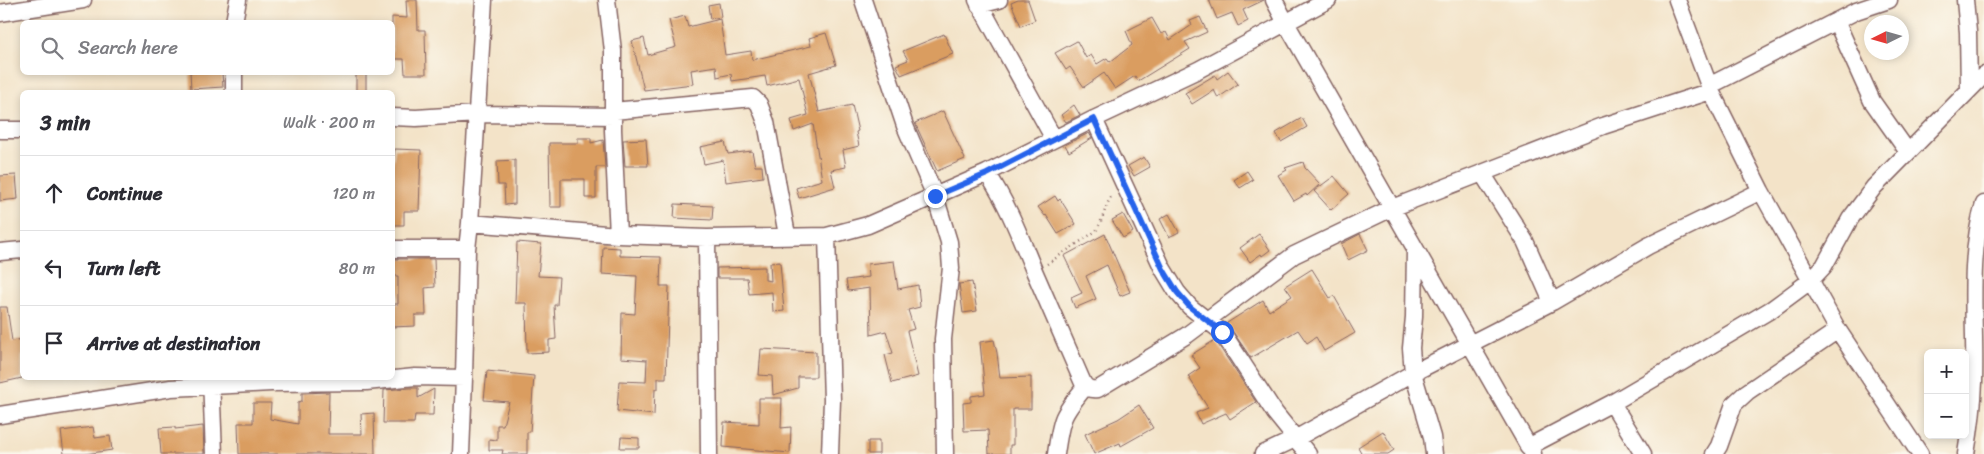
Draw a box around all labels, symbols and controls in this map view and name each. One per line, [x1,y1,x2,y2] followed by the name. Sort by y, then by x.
[1864,15,1909,60] north arrow
[20,20,395,75] search box
[78,31,178,64] text: Search here
[38,34,66,62] icon: search
[40,104,90,142] text: 3 min
[283,108,375,137] text: Walk · 200 m
[87,177,163,210] text: Continue
[40,179,68,207] icon: ahead
[332,179,375,208] text: 120 m
[924,185,947,208] route end
[87,252,160,285] text: Turn left
[40,254,68,282] icon: left
[339,254,375,283] text: 80 m
[1211,321,1234,344] route start
[87,327,260,360] text: Arrive at destination
[40,329,68,357] icon: arrive
[1924,349,1969,439] map controls
[1924,349,1969,394] button: +
[1924,394,1969,439] button: −

